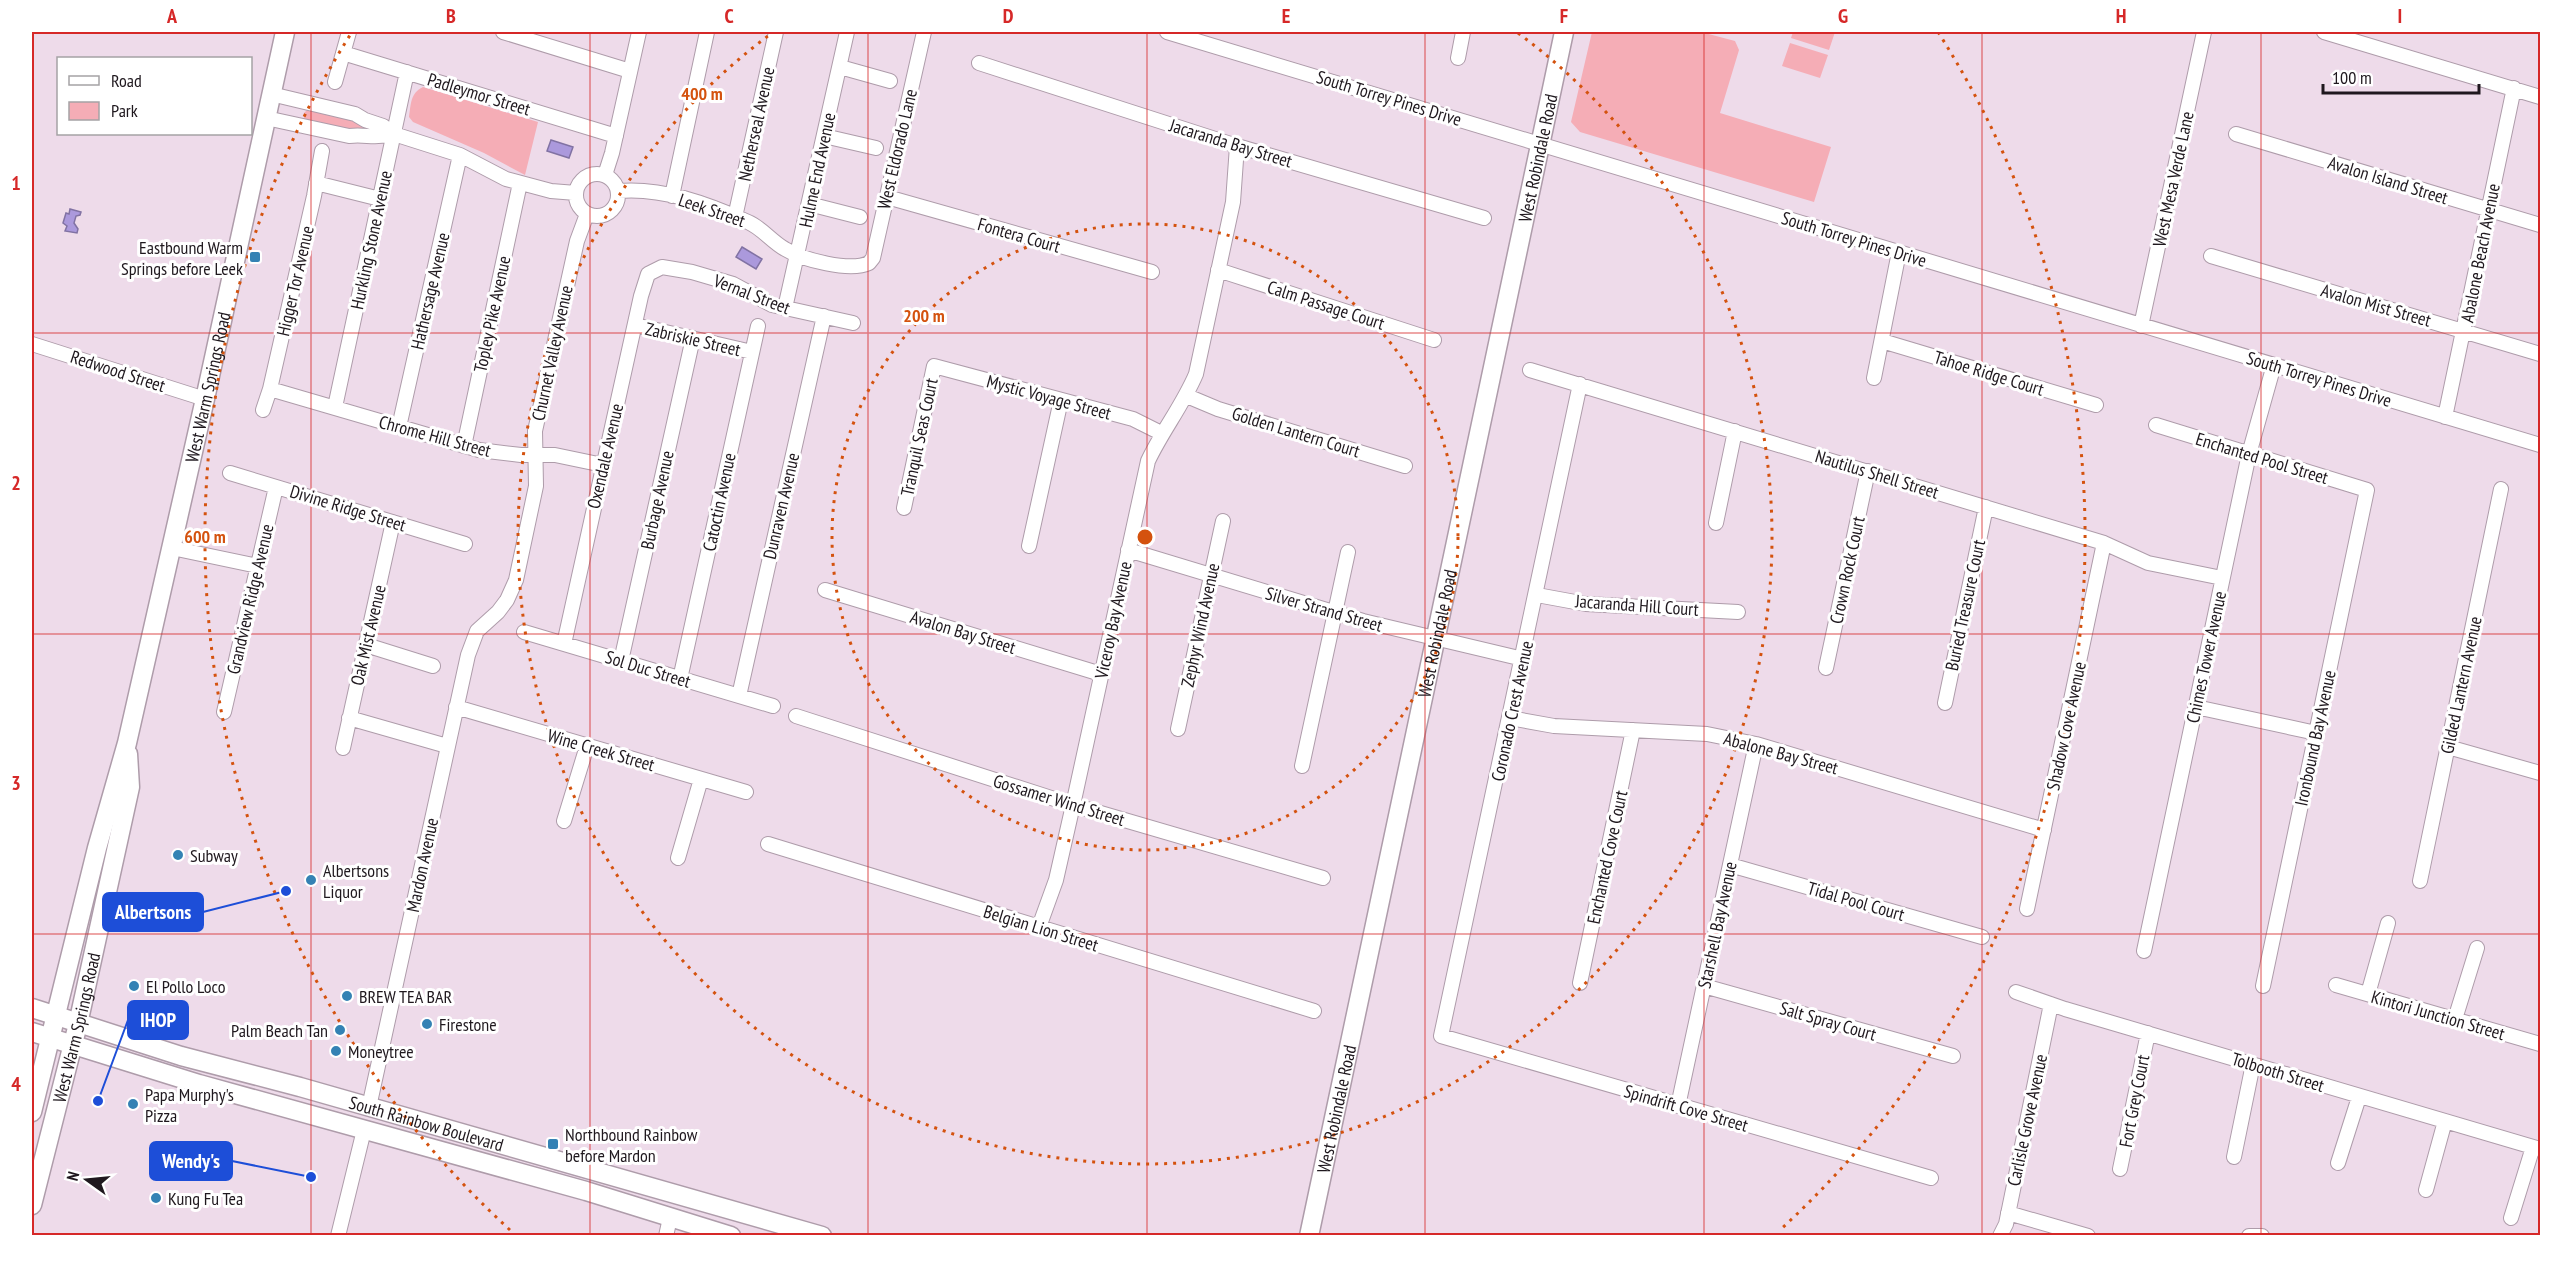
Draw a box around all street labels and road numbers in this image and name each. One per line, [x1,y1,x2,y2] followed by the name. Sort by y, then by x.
[733,65,779,183] street label: Netherseal Avenue
[1314,65,1464,131] street label: South Torrey Pines Drive
[425,67,533,121] street label: Padleymor Street
[872,87,922,211] street label: West Eldorado Lane
[1513,92,1562,224] street label: West Robindale Road
[2147,109,2199,249] street label: West Mesa Verde Lane
[794,110,840,230] street label: Hulme End Avenue
[1166,113,1295,173] street label: Jacaranda Bay Street
[2325,151,2451,209] street label: Avalon Island Street
[345,168,397,312] street label: Hurkling Stone Avenue
[2455,182,2505,324] street label: Abalone Beach Avenue
[676,188,748,232] street label: Leek Street
[1779,206,1929,272] street label: South Torrey Pines Drive
[975,212,1063,258] street label: Fontera Court
[271,224,319,338] street label: Higger Tor Avenue
[405,230,455,352] street label: Hathersage Avenue
[468,254,516,374] street label: Topley Pike Avenue
[710,269,794,319] street label: Vernal Street
[1265,275,1388,335] street label: Calm Passage Court
[2318,278,2434,332] street label: Avalon Mist Street
[526,283,578,423] street label: Churnet Valley Avenue
[180,310,235,464] street label: West Warm Springs Road
[643,317,743,361] street label: Zabriskie Street
[68,345,168,397] street label: Redwood Street
[1931,345,2047,401] street label: Tahoe Ridge Court
[2244,346,2394,412] street label: South Torrey Pines Drive
[984,369,1114,425] street label: Mystic Voyage Street
[895,376,943,498] street label: Tranquil Seas Court
[582,401,628,511] street label: Oxendale Avenue
[1229,402,1363,462] street label: Golden Lantern Court
[377,410,493,462] street label: Chrome Hill Street
[2193,427,2331,489] street label: Enchanted Pool Street
[1812,444,1942,504] street label: Nautilus Shell Street
[635,449,679,551] street label: Burbage Avenue
[697,451,741,553] street label: Catoctin Avenue
[758,451,804,561] street label: Dunraven Avenue
[287,479,409,537] street label: Divine Ridge Street
[1824,514,1870,626] street label: Crown Rock Court
[222,522,278,676] street label: Grandview Ridge Avenue
[1940,537,1990,673] street label: Buried Treasure Court
[1089,559,1137,682] street label: Viceroy Bay Avenue
[1176,561,1224,689] street label: Zephyr Wind Avenue
[1412,567,1461,700] street label: West Robindale Road
[1263,581,1385,637] street label: Silver Strand Street
[345,582,391,688] street label: Oak Mist Avenue
[1574,589,1699,621] street label: Jacaranda Hill Court
[2181,589,2231,725] street label: Chimes Tower Avenue
[908,605,1018,659] street label: Avalon Bay Street
[2435,614,2487,756] street label: Gilded Lantern Avenue
[1486,639,1538,783] street label: Coronado Crest Avenue
[603,645,693,693] street label: Sol Duc Street
[2041,660,2091,792] street label: Shadow Cove Avenue
[2289,668,2341,808] street label: Ironbound Bay Avenue
[545,724,657,776] street label: Wine Creek Street
[1721,727,1841,779] street label: Abalone Bay Street
[990,769,1128,831] street label: Gossamer Wind Street
[1582,788,1632,926] street label: Enchanted Cove Court
[401,816,443,914] street label: Mardon Avenue
[1692,859,1742,991] street label: Starshell Bay Avenue
[1805,876,1907,926] street label: Tidal Pool Court
[981,900,1101,956] street label: Belgian Lion Street
[47,950,105,1105] street label: West Warm Springs Road
[2369,985,2508,1045] street label: Kintori Junction Street
[1777,996,1879,1046] street label: Salt Spray Court
[1311,1043,1361,1175] street label: West Robindale Road
[2229,1047,2327,1097] street label: Tolbooth Street
[2002,1052,2052,1188] street label: Carlisle Grove Avenue
[2114,1053,2154,1149] street label: Fort Grey Court
[1621,1079,1751,1137] street label: Spindrift Cove Street
[347,1090,506,1156] street label: South Rainbow Boulevard

